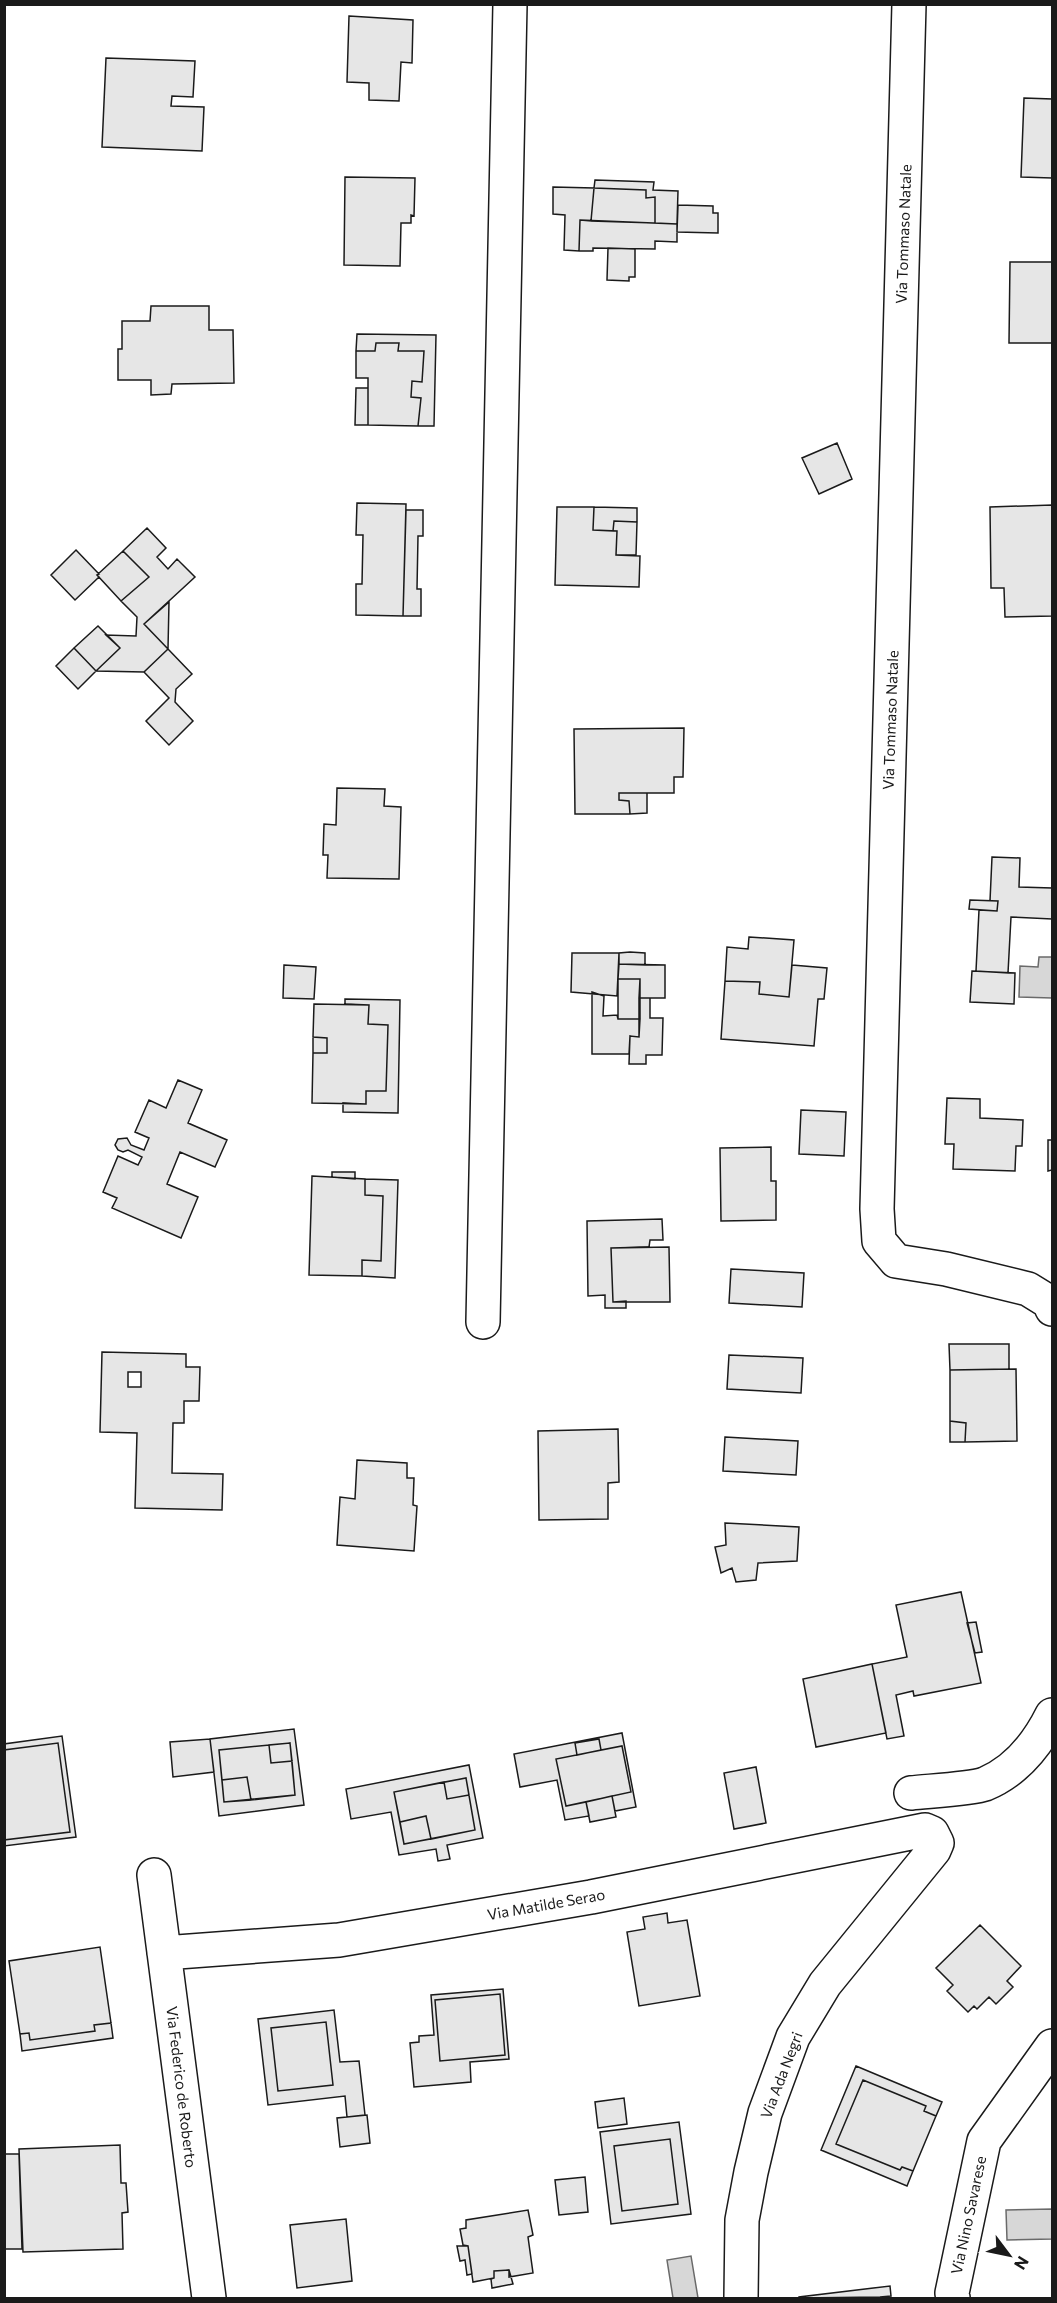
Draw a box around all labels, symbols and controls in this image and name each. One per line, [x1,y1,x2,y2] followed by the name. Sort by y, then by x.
[892,164,914,304] street label: Via Tommaso Natale
[879,650,901,790] street label: Via Tommaso Natale
[486,1885,606,1923] street label: Via Matilde Serao
[163,2005,201,2169] street label: Via Federico de Roberto
[756,2029,806,2121] street label: Via Ada Negri
[947,2154,989,2276] street label: Via Nino Savarese
[979,2225,1039,2285] north arrow
[1011,2253,1033,2273] text: N

